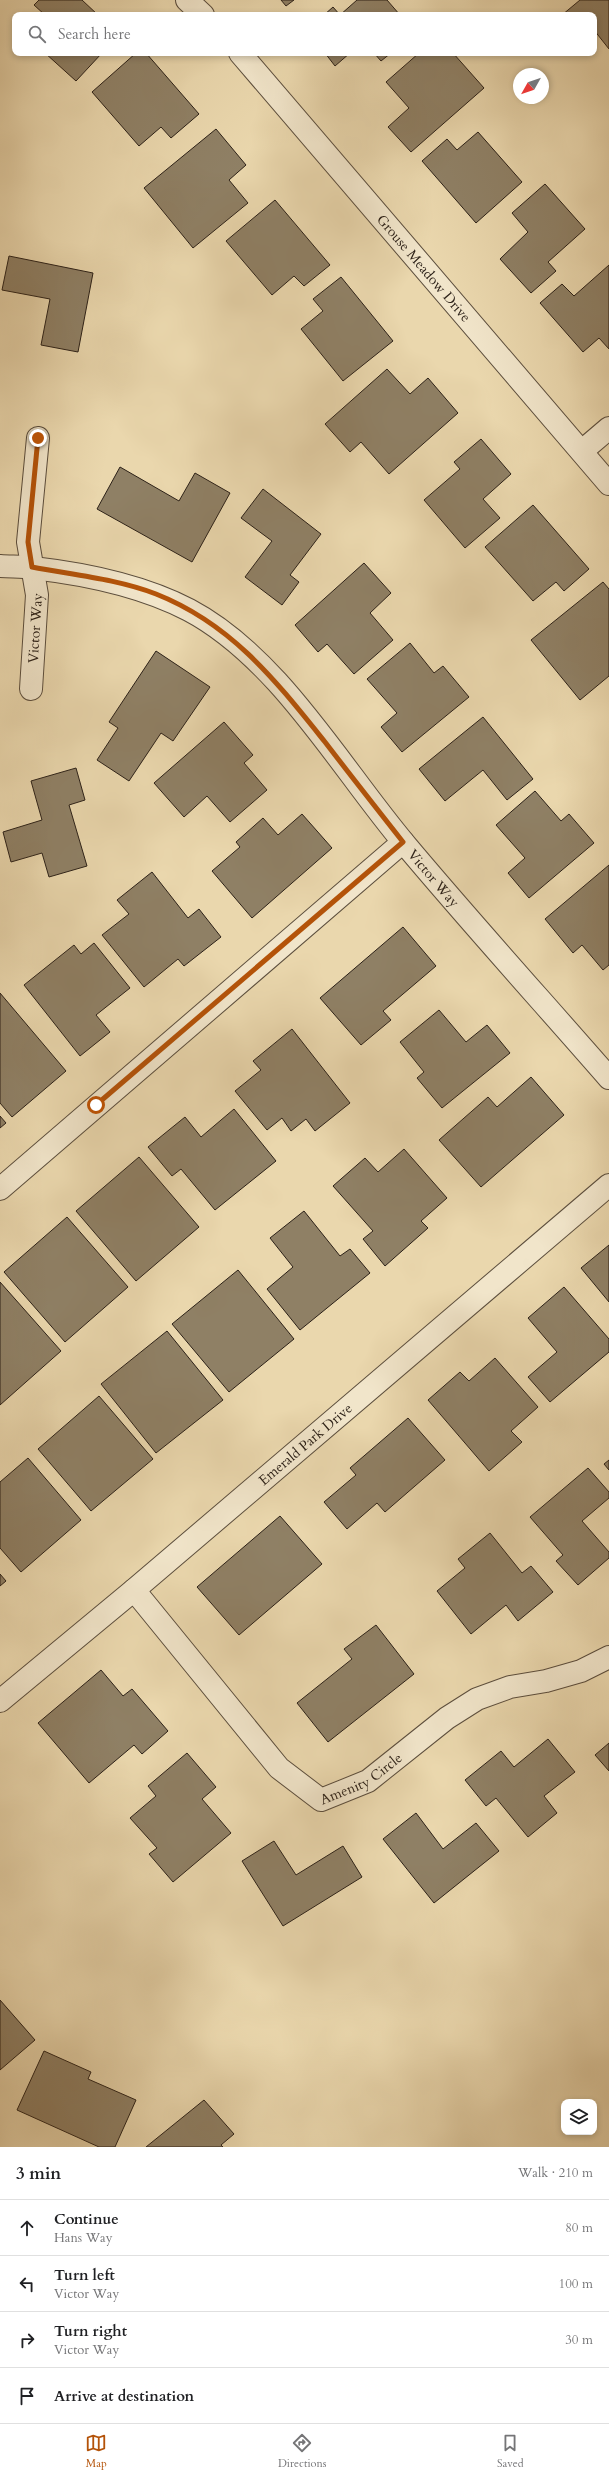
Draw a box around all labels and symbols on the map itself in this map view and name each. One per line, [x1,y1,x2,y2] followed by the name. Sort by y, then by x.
[513,68,549,104] north arrow
[373,210,475,326] street label: Grouse Meadow Drive
[29,429,47,447] route end
[23,592,47,664] street label: Victor Way
[404,845,464,912] street label: Victor Way
[87,1096,105,1114] route start
[254,1399,356,1489] street label: Emerald Park Drive
[317,1748,406,1809] street label: Amenity Circle

